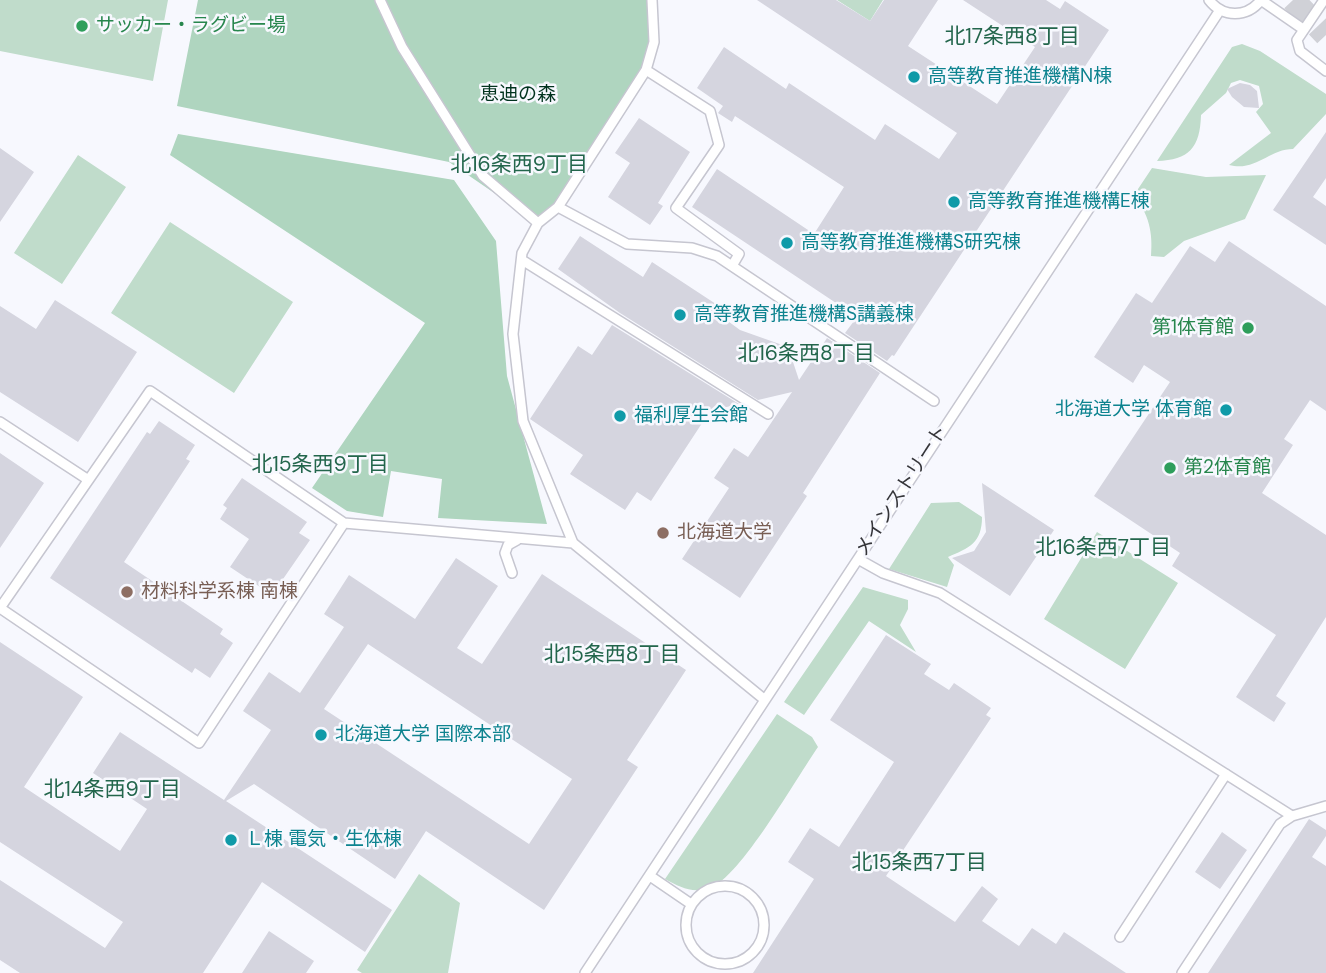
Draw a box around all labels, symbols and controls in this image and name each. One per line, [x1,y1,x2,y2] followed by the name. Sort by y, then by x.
[96,15,286,37] place label: サッカー・ラグビー場
[74,18,90,34] marker: サッカー・ラグビー場
[944,24,1080,50] district label: 北17条西8丁目
[928,66,1112,88] place label: 高等教育推進機構N棟
[906,69,922,85] marker: 高等教育推進機構N棟
[480,84,556,106] park label: 恵迪の森
[450,152,588,178] district label: 北16条西9丁目
[968,191,1150,213] place label: 高等教育推進機構E棟
[946,194,962,210] marker: 高等教育推進機構E棟
[801,232,1021,254] place label: 高等教育推進機構S研究棟
[779,235,795,251] marker: 高等教育推進機構S研究棟
[694,304,914,326] place label: 高等教育推進機構S講義棟
[672,307,688,323] marker: 高等教育推進機構S講義棟
[1152,317,1234,339] place label: 第1体育館
[1240,320,1256,336] marker: 第1体育館
[737,341,875,367] district label: 北16条西8丁目
[1055,399,1212,421] place label: 北海道大学 体育館
[1218,402,1234,418] marker: 北海道大学 体育館
[634,405,748,427] place label: 福利厚生会館
[612,408,628,424] marker: 福利厚生会館
[851,421,953,561] street label: メインストリート
[251,452,389,478] district label: 北15条西9丁目
[1184,457,1271,479] place label: 第2体育館
[1162,460,1178,476] marker: 第2体育館
[677,522,772,544] place label: 北海道大学
[655,525,671,541] marker: 北海道大学
[1035,535,1171,561] district label: 北16条西7丁目
[141,581,298,603] place label: 材料科学系棟 南棟
[119,584,135,600] marker: 材料科学系棟 南棟
[543,642,681,668] district label: 北15条西8丁目
[335,724,511,746] place label: 北海道大学 国際本部
[313,727,329,743] marker: 北海道大学 国際本部
[43,777,181,803] district label: 北14条西9丁目
[245,829,402,851] place label: Ｌ棟 電気・生体棟
[223,832,239,848] marker: Ｌ棟 電気・生体棟
[851,850,987,876] district label: 北15条西7丁目

